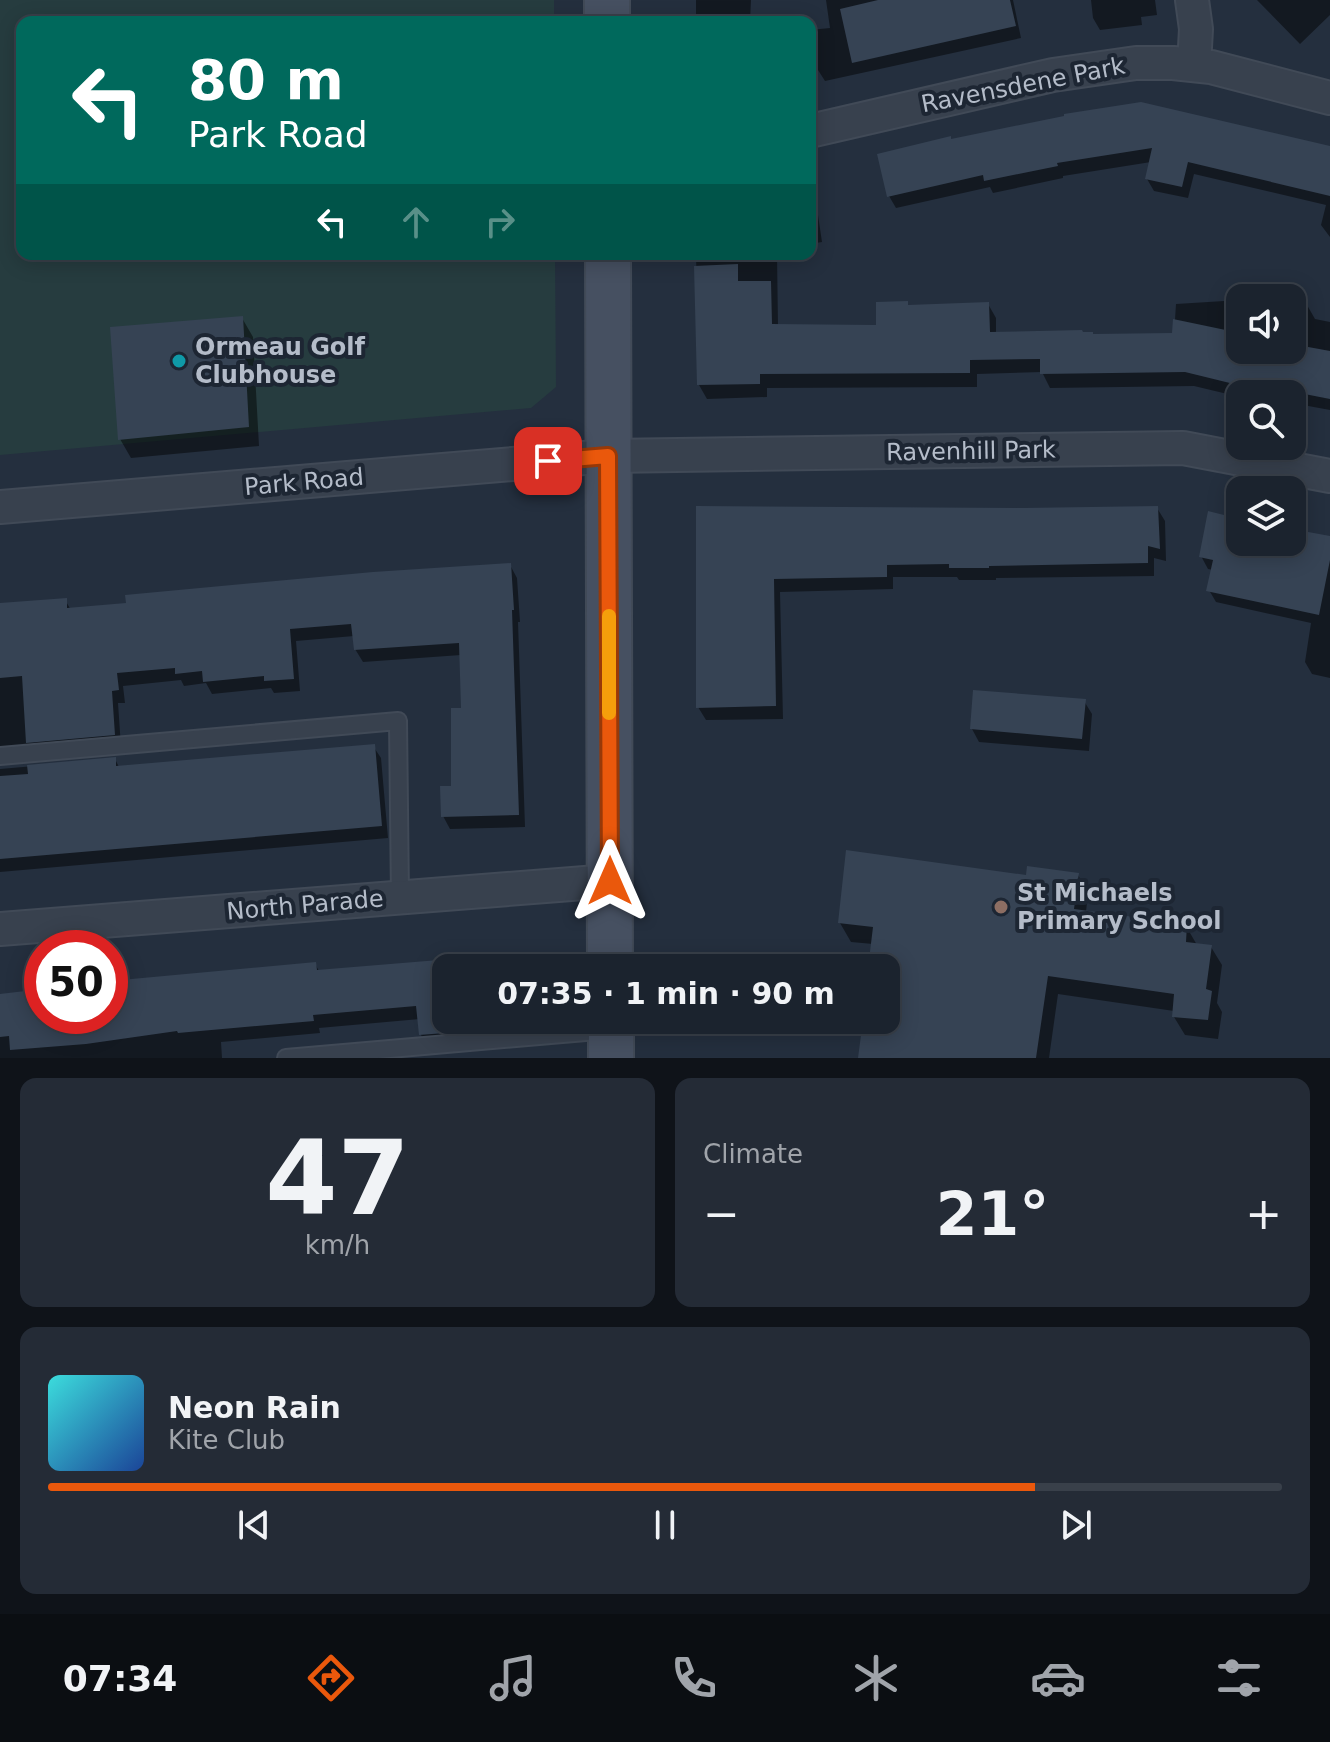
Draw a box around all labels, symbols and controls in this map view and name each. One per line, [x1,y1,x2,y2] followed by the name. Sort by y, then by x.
[188,47,344,112] text: 80 m
[56,48,160,152] icon: left
[919,51,1127,118] street label: Ravensdene Park
[188,114,368,155] text: Park Road
[310,200,354,244] icon: left
[394,200,438,244] icon: ahead
[478,200,522,244] icon: right
[1226,284,1306,556] map controls
[1226,284,1306,364] button: sound
[195,333,366,389] place label: Ormeau Golf Clubhouse
[170,352,188,370] marker: Ormeau Golf Clubhouse
[1226,380,1306,460] button: search
[514,427,582,495] pin
[886,436,1056,466] street label: Ravenhill Park
[526,439,570,483] icon: arrive
[243,463,365,501] street label: Park Road
[1226,476,1306,556] button: layers
[568,839,652,923] position arrow
[1017,879,1222,935] place label: St Michaels Primary School
[225,884,385,926] street label: North Parade
[992,898,1010,916] marker: St Michaels Primary School
[24,930,128,1034] speed limit sign: 50
[497,976,835,1011] text: 07:35 · 1 min · 90 m
[265,1117,410,1239] text: 47
[703,1139,803,1169] text: Climate
[936,1179,1049,1249] text: 21°
[703,1188,740,1239] text: −
[1245,1188,1282,1239] text: +
[305,1230,370,1260] text: km/h
[168,1390,341,1425] text: Neon Rain
[168,1425,285,1455] text: Kite Club
[232,1503,276,1547] icon: previous
[643,1503,687,1547] icon: pause
[1054,1503,1098,1547] icon: next
[303,1650,359,1706] icon: directions
[485,1650,541,1706] icon: music
[666,1650,722,1706] icon: phone
[848,1650,904,1706] icon: climate
[1030,1650,1086,1706] icon: car
[1211,1650,1267,1706] icon: filters
[63,1658,177,1699] text: 07:34

